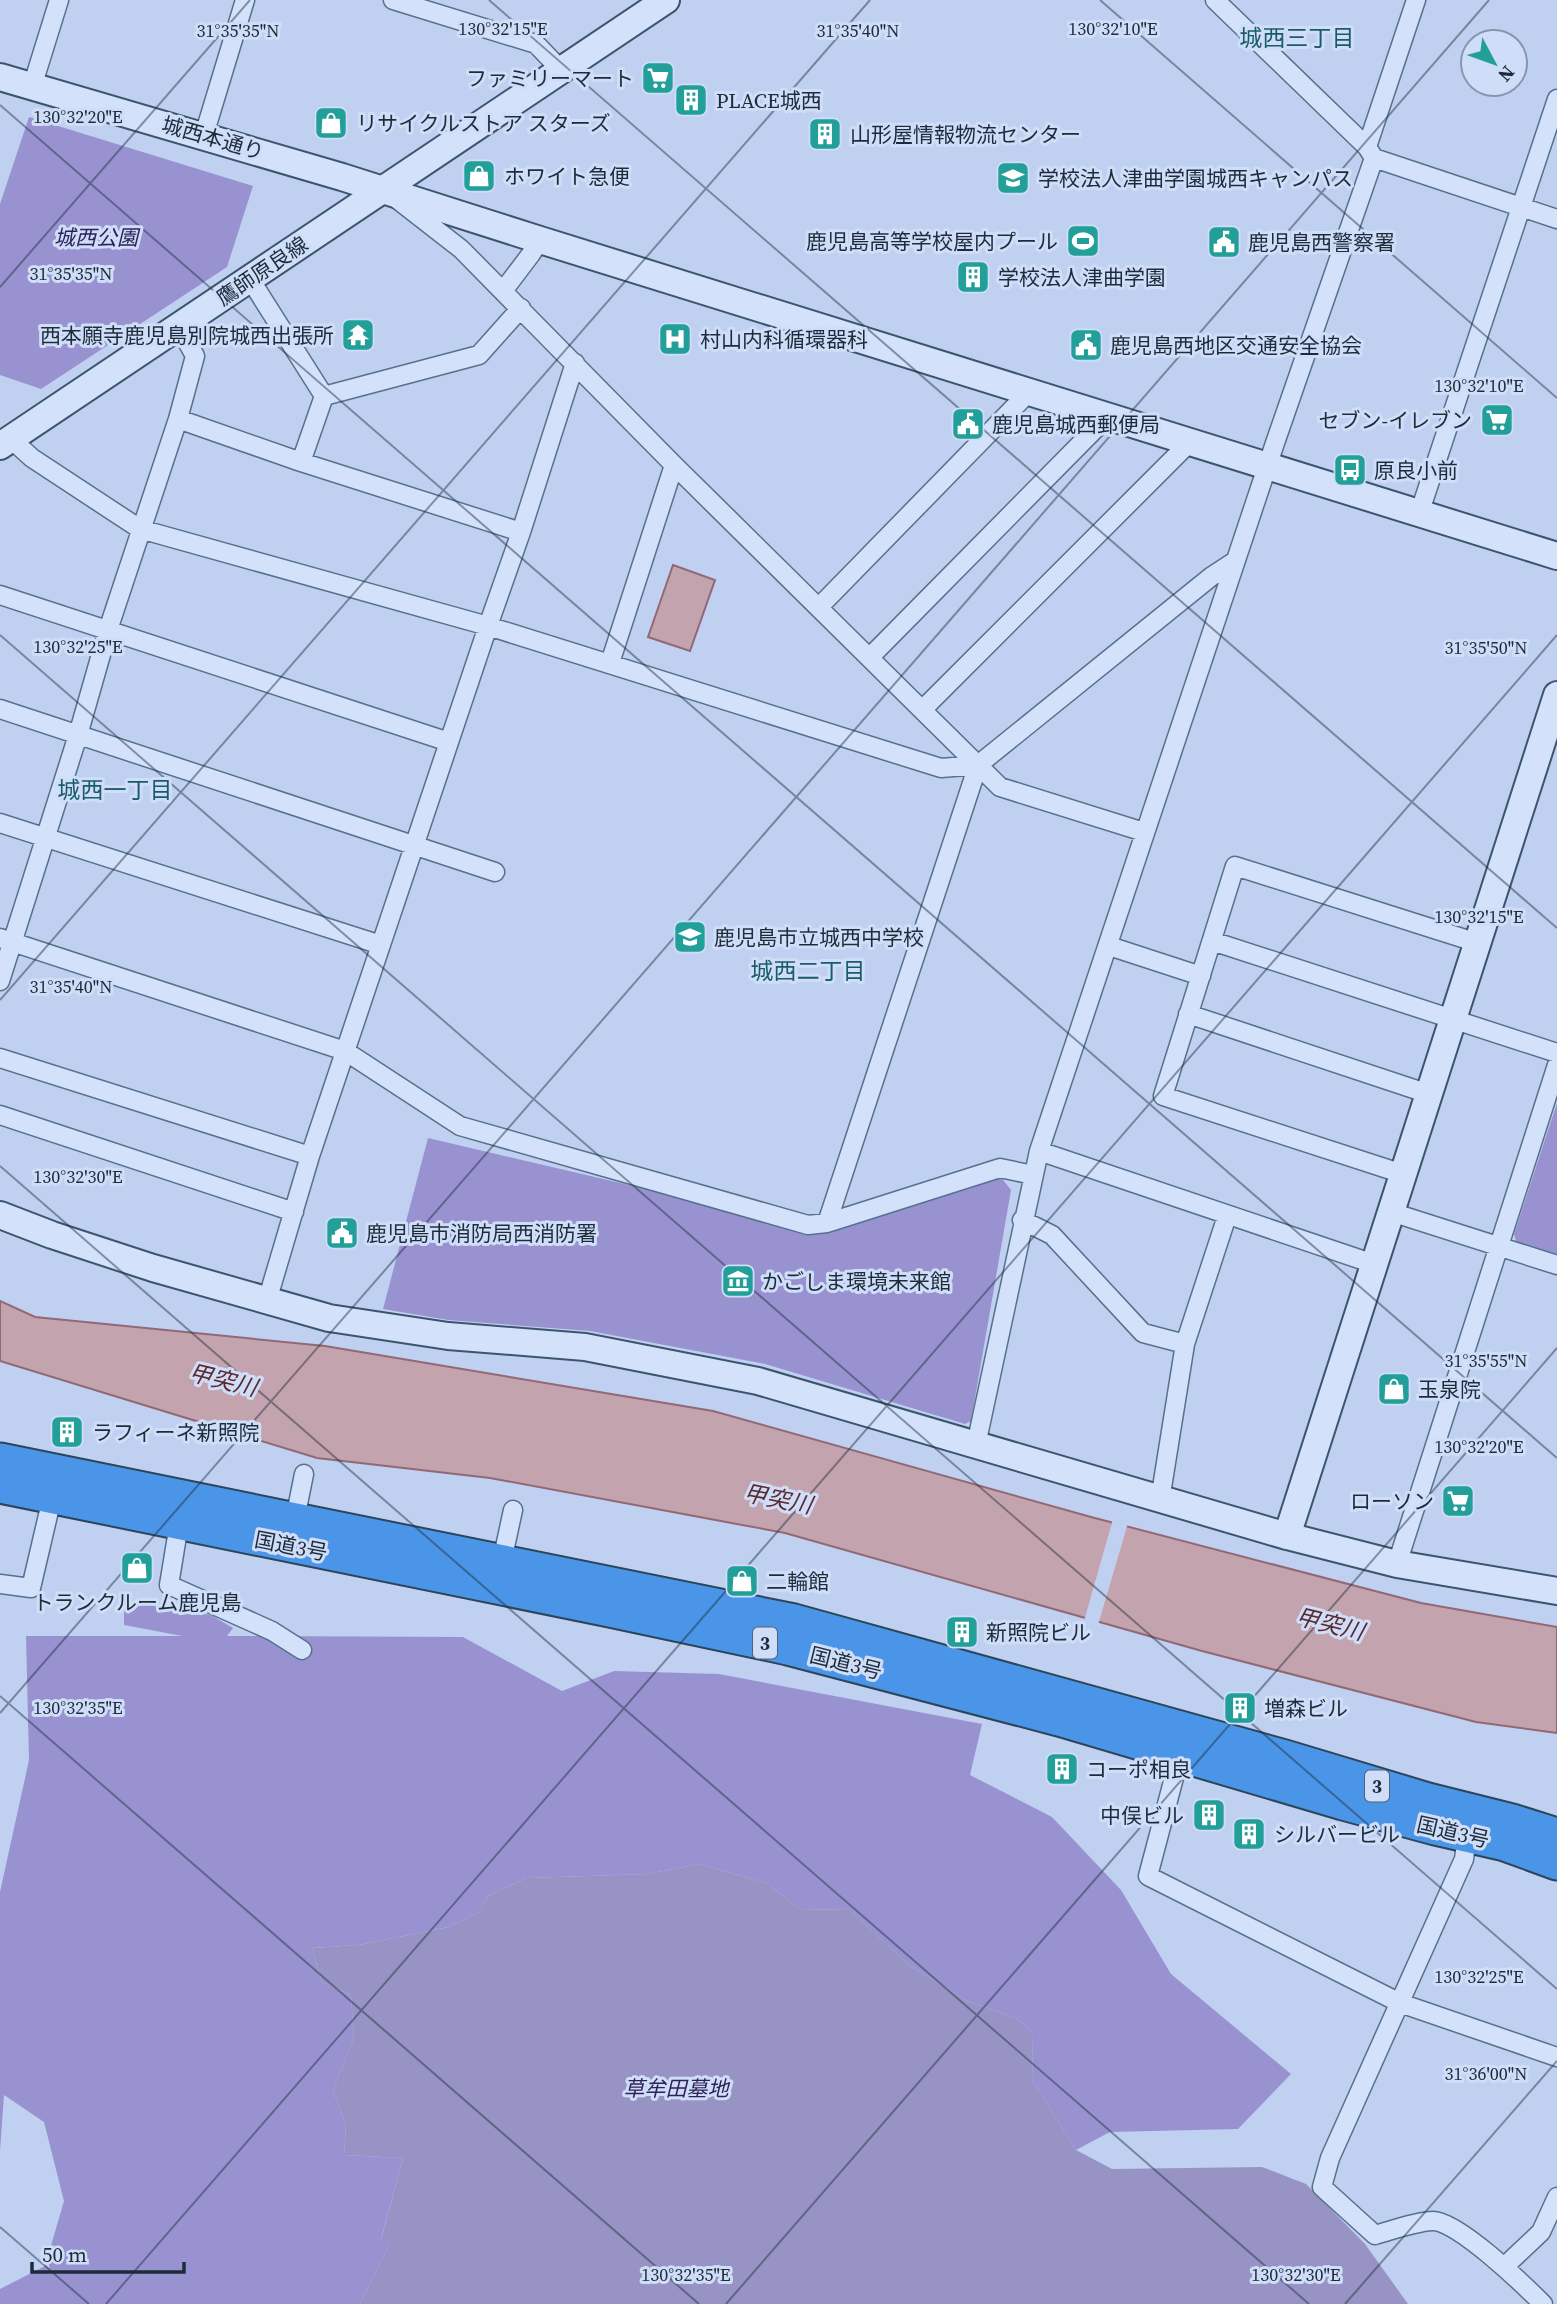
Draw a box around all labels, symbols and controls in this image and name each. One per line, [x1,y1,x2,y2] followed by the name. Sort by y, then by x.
[458,16,548,41] text: 130°32'15"E
[1068,16,1158,41] text: 130°32'10"E
[197,18,279,43] text: 31°35'35"N
[817,18,899,43] text: 31°35'40"N
[1240,22,1355,54] district label: 城西三丁目
[1459,28,1529,98] north arrow
[639,59,677,97] supermarket icon: ファミリーマート
[1492,60,1521,88] text: N
[466,64,634,93] place label: ファミリーマート
[672,81,710,119] building icon: PLACE城西
[716,86,822,115] place label: PLACE城西
[33,104,123,129] text: 130°32'20"E
[312,104,350,142] shop icon: リサイクルストア スターズ
[356,109,611,138] place label: リサイクルストア スターズ
[159,110,267,166] street label: 城西本通り
[806,115,844,153] building icon: 山形屋情報物流センター
[850,120,1081,149] place label: 山形屋情報物流センター
[460,157,498,195] shop icon: ホワイト急便
[994,159,1032,197] school or university icon: 学校法人津曲学園城西キャンパス
[504,162,630,191] place label: ホワイト急便
[1038,164,1353,193] place label: 学校法人津曲学園城西キャンパス
[1064,222,1102,260] sports icon: 鹿児島高等学校屋内プール
[54,223,141,252] park label: 城西公園
[1205,223,1243,261] public building icon: 鹿児島西警察署
[806,227,1058,256] place label: 鹿児島高等学校屋内プール
[1248,228,1395,257] place label: 鹿児島西警察署
[210,230,314,312] street label: 鷹師原良線
[954,258,992,296] building icon: 学校法人津曲学園
[30,261,112,286] text: 31°35'35"N
[998,263,1166,292] place label: 学校法人津曲学園
[339,316,377,354] temple icon: 西本願寺鹿児島別院城西出張所
[656,320,694,358] hospital icon: 村山内科循環器科
[40,321,334,350] place label: 西本願寺鹿児島別院城西出張所
[700,325,868,354] place label: 村山内科循環器科
[1067,326,1105,364] public building icon: 鹿児島西地区交通安全協会
[1110,331,1362,360] place label: 鹿児島西地区交通安全協会
[1434,373,1524,398] text: 130°32'10"E
[1478,401,1516,439] supermarket icon: セブン-イレブン
[949,405,987,443] public building icon: 鹿児島城西郵便局
[1318,406,1472,435] place label: セブン-イレブン
[992,410,1160,439] place label: 鹿児島城西郵便局
[1331,451,1369,489] bus stop icon: 原良小前
[1374,456,1458,485] place label: 原良小前
[33,634,123,659] text: 130°32'25"E
[1445,635,1527,660] text: 31°35'50"N
[58,774,173,806] district label: 城西一丁目
[1434,904,1524,929] text: 130°32'15"E
[671,918,709,956] school or university icon: 鹿児島市立城西中学校
[714,923,924,952] place label: 鹿児島市立城西中学校
[751,955,866,987] district label: 城西二丁目
[30,974,112,999] text: 31°35'40"N
[33,1164,123,1189] text: 130°32'30"E
[323,1214,361,1252] public building icon: 鹿児島市消防局西消防署
[366,1219,597,1248] place label: 鹿児島市消防局西消防署
[719,1262,757,1300] museum icon: かごしま環境未来館
[762,1267,951,1296] place label: かごしま環境未来館
[1445,1348,1527,1373] text: 31°35'55"N
[186,1356,263,1405] water label: 甲突川
[1375,1370,1413,1408] shop icon: 玉泉院
[1418,1375,1481,1404] place label: 玉泉院
[48,1413,86,1451] building icon: ラフィーネ新照院
[92,1418,260,1447] place label: ラフィーネ新照院
[1434,1434,1524,1459] text: 130°32'20"E
[741,1477,818,1522] water label: 甲突川
[1439,1482,1477,1520] supermarket icon: ローソン
[1350,1487,1434,1516] place label: ローソン
[252,1525,330,1567] street label: 国道3号
[118,1549,156,1587] shop icon: トランクルーム鹿児島
[723,1562,761,1600] shop icon: 二輪館
[766,1567,829,1596] place label: 二輪館
[33,1588,241,1617] place label: トランクルーム鹿児島
[1293,1600,1370,1649] water label: 甲突川
[943,1613,981,1651] building icon: 新照院ビル
[986,1618,1091,1647] place label: 新照院ビル
[753,1628,777,1658] road number: 3
[807,1640,885,1686] street label: 国道3号
[1221,1689,1259,1727] building icon: 増森ビル
[1264,1694,1348,1723] place label: 増森ビル
[33,1695,123,1720] text: 130°32'35"E
[1043,1750,1081,1788] building icon: コーポ相良
[1086,1755,1191,1784] place label: コーポ相良
[1365,1770,1389,1801] road number: 3
[1190,1796,1228,1834] building icon: 中俣ビル
[1100,1801,1184,1830] place label: 中俣ビル
[1414,1810,1492,1854] street label: 国道3号
[1230,1815,1268,1853] building icon: シルバービル
[1274,1820,1400,1849] place label: シルバービル
[1434,1964,1524,1989] text: 130°32'25"E
[1445,2061,1527,2086] text: 31°36'00"N
[624,2074,730,2103] park label: 草牟田墓地
[32,2230,184,2274] scale bar
[42,2240,87,2269] text: 50 m
[641,2262,731,2287] text: 130°32'35"E
[1251,2262,1341,2287] text: 130°32'30"E

